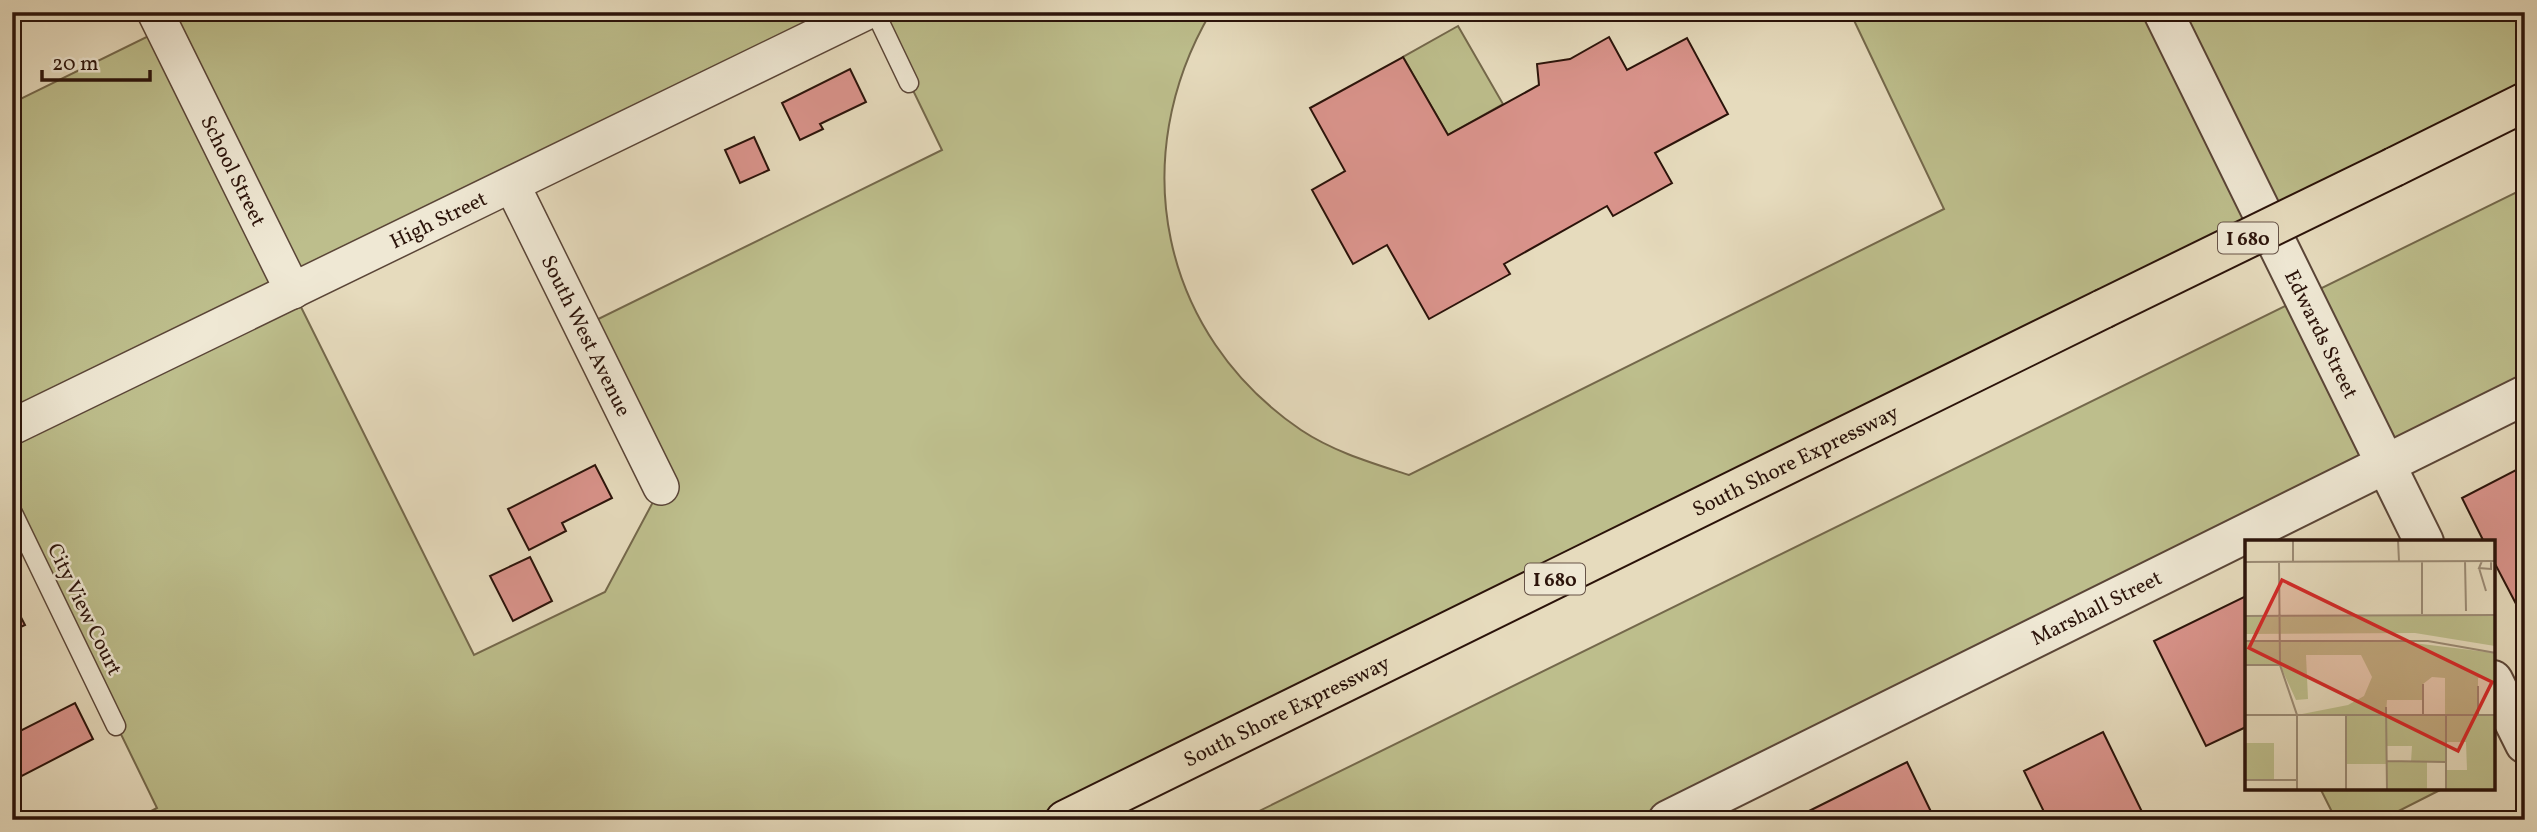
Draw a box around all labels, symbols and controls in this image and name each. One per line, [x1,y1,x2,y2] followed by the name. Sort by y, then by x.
[42,38,150,82] scale bar
[52,50,98,79] text: 20 m
[192,111,272,232] street label: School Street
[386,185,492,257] street label: High Street
[2218,222,2278,254] road number: I 680
[533,251,637,422] street label: South West Avenue
[2276,265,2364,404] street label: Edwards Street
[1688,399,1905,525] street label: South Shore Expressway
[39,539,128,681] street label: City View Court
[2245,540,2495,790] inset map
[1525,564,1585,594] road number: I 680
[2027,564,2167,654] street label: Marshall Street
[1179,649,1396,775] street label: South Shore Expressway

